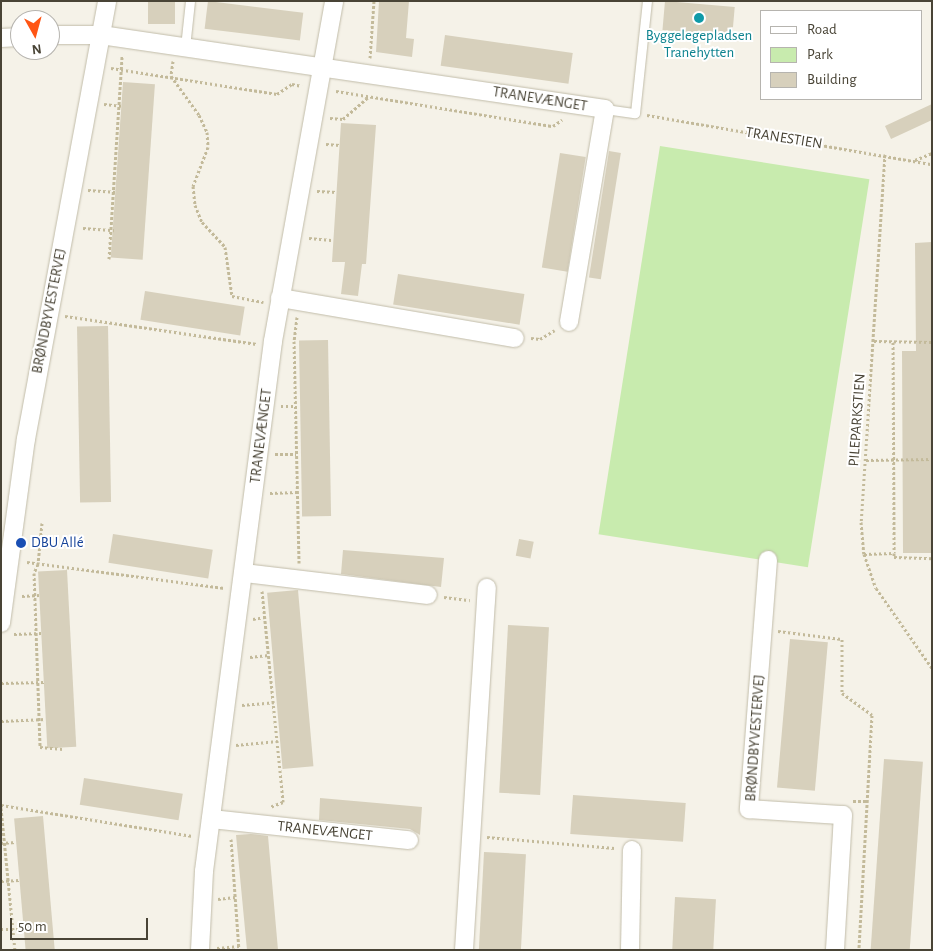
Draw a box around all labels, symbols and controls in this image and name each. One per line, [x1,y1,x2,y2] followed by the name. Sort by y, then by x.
[10,10,60,60] north arrow
[760,10,923,100] legend
[693,12,705,24] marker: Byggelegepladsen Tranehytten
[807,22,837,37] text: Road
[646,26,752,61] place label: Byggelegepladsen Tranehytten
[31,41,42,56] text: N
[807,47,833,62] text: Park
[807,72,857,87] text: Building
[491,83,589,115] street label: TRANEVÆNGET
[744,123,824,153] street label: TRANESTIEN
[28,247,70,375] street label: BRØNDBYVESTERVEJ
[845,373,869,467] street label: PILEPARKSTIEN
[246,387,276,485] street label: TRANEVÆNGET
[31,534,84,552] place label: DBU Allé
[15,537,27,549] marker: DBU Allé
[742,674,768,802] street label: BRØNDBYVESTERVEJ
[277,817,373,845] street label: TRANEVÆNGET
[12,908,150,940] scale bar
[18,919,47,934] text: 50 m

